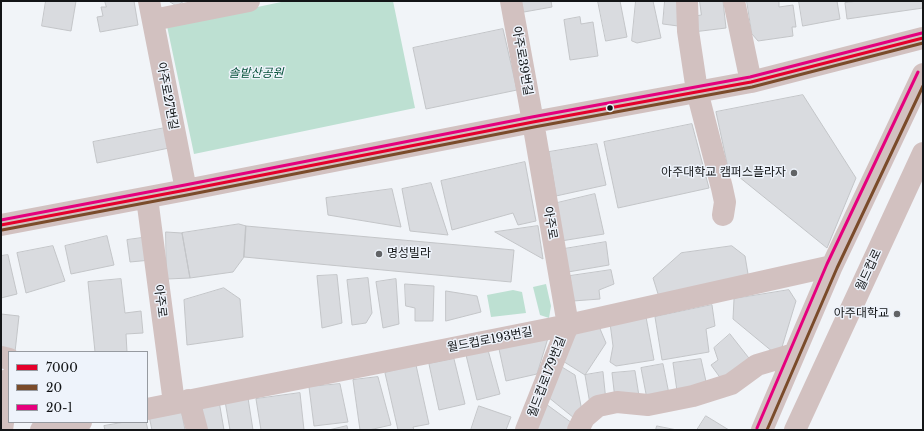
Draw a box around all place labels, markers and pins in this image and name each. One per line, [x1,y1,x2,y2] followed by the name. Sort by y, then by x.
[605,103,615,113] unlabelled marker
[661,166,786,180] place label: 아주대학교 캠퍼스플라자
[789,168,799,178] marker: 아주대학교 캠퍼스플라자
[387,247,431,261] place label: 명성빌라
[374,249,384,259] marker: 명성빌라
[834,307,889,321] place label: 아주대학교
[892,309,902,319] marker: 아주대학교

